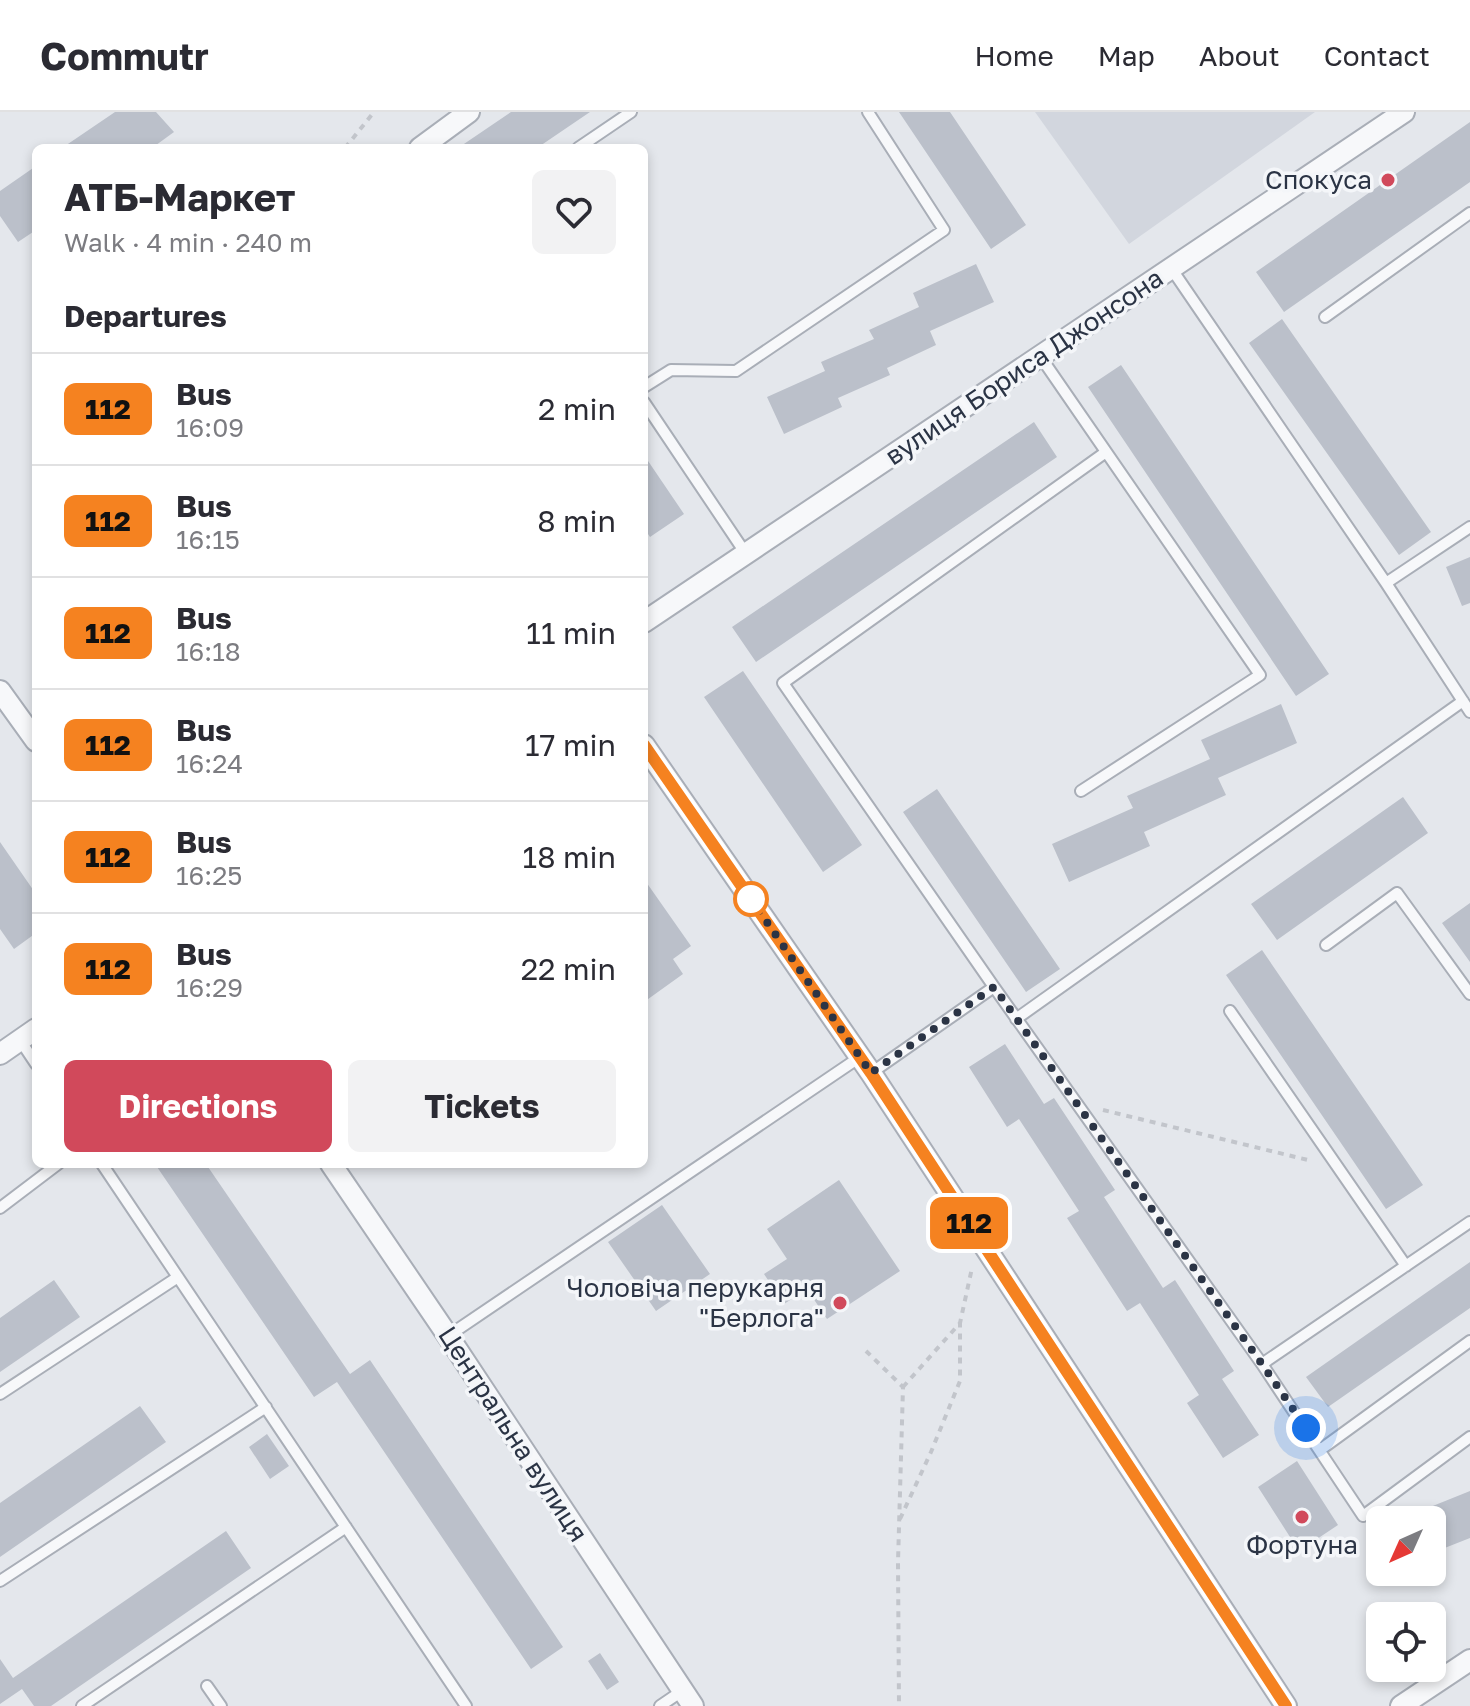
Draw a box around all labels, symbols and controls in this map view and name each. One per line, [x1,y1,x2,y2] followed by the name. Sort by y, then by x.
[40,33,209,78] text: Commutr
[975,39,1054,72] text: Home
[1098,39,1155,72] text: Map
[1199,39,1280,72] text: About
[1324,39,1430,72] text: Contact
[1265,164,1372,195] place label: Спокуса
[532,170,616,254] button: heart
[1379,171,1397,189] marker: Спокуса
[64,174,296,219] text: АТБ-Маркет
[64,227,312,258] text: Walk · 4 min · 240 m
[879,262,1169,471] street label: вулиця Бориса Джонсона
[64,298,227,334] text: Departures
[176,376,232,412] text: Bus
[538,391,616,427] text: 2 min
[85,392,131,425] text: 112
[176,412,244,443] text: 16:09
[176,488,232,524] text: Bus
[537,503,616,539] text: 8 min
[85,504,131,537] text: 112
[176,524,240,555] text: 16:15
[176,600,232,636] text: Bus
[526,615,616,651] text: 11 min
[85,616,131,649] text: 112
[176,636,241,667] text: 16:18
[176,712,232,748] text: Bus
[525,727,616,763] text: 17 min
[85,728,131,761] text: 112
[176,748,243,779] text: 16:24
[176,824,232,860] text: Bus
[523,839,616,875] text: 18 min
[85,840,131,873] text: 112
[176,860,242,891] text: 16:25
[734,882,768,916] unlabelled marker
[176,936,232,972] text: Bus
[521,951,616,987] text: 22 min
[85,952,131,985] text: 112
[176,972,243,1003] text: 16:29
[64,1060,332,1152] button: Directions
[348,1060,616,1152] button: Tickets
[923,1197,1015,1249] line badge: 112
[946,1206,992,1239] text: 112
[566,1272,824,1333] place label: Чоловіча перукарня "Берлога"
[831,1294,849,1312] marker: Чоловіча перукарня "Берлога"
[432,1320,595,1547] street label: Центральна вулиця
[1286,1408,1326,1448] your location
[1366,1506,1446,1586] north arrow
[1366,1506,1446,1682] map controls
[1293,1508,1311,1526] marker: Фортуна
[1246,1529,1358,1560] place label: Фортуна
[1366,1602,1446,1682] button: locate

